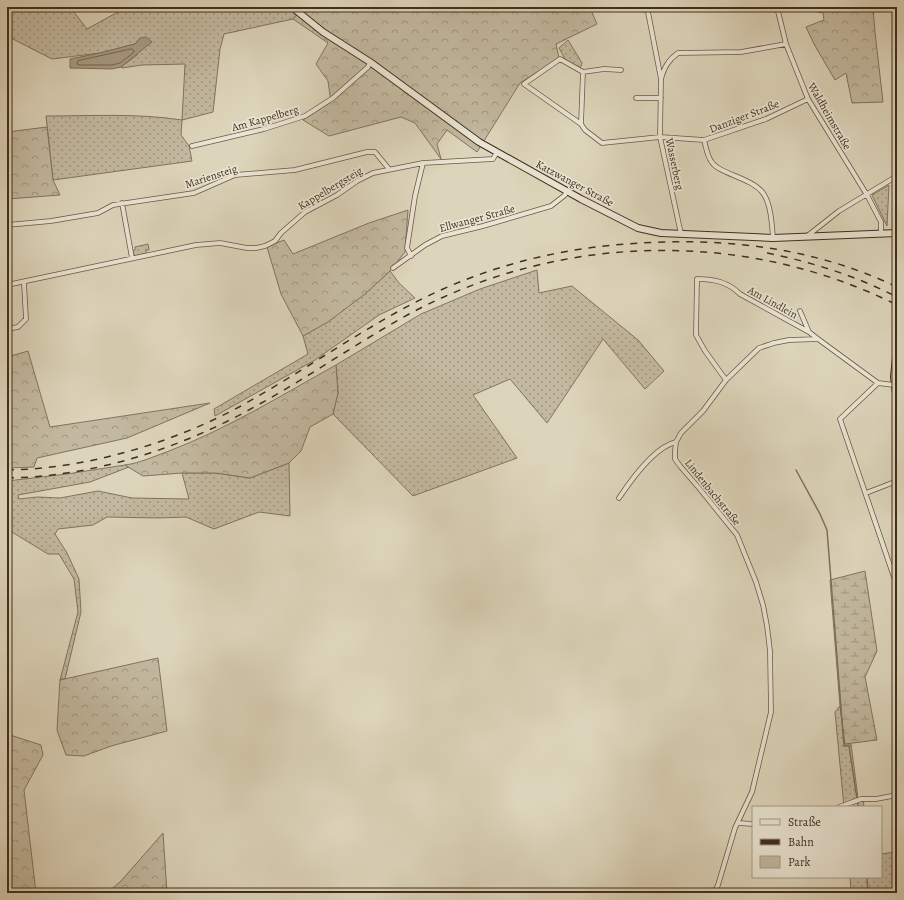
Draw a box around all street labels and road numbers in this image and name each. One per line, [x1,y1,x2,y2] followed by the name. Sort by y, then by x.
[804,79,855,152] street label: Waldheimstraße
[707,96,781,137] street label: Danziger Straße
[229,102,301,135] street label: Am Kappelberg
[661,136,687,192] street label: Wasserberg
[533,157,616,210] street label: Katzwanger Straße
[183,161,240,192] street label: Mariensteig
[295,163,366,214] street label: Kappelbergsteig
[438,201,517,236] street label: Ellwanger Straße
[744,282,800,322] street label: Am Lindlein
[681,456,744,529] street label: Lindenbachstraße

